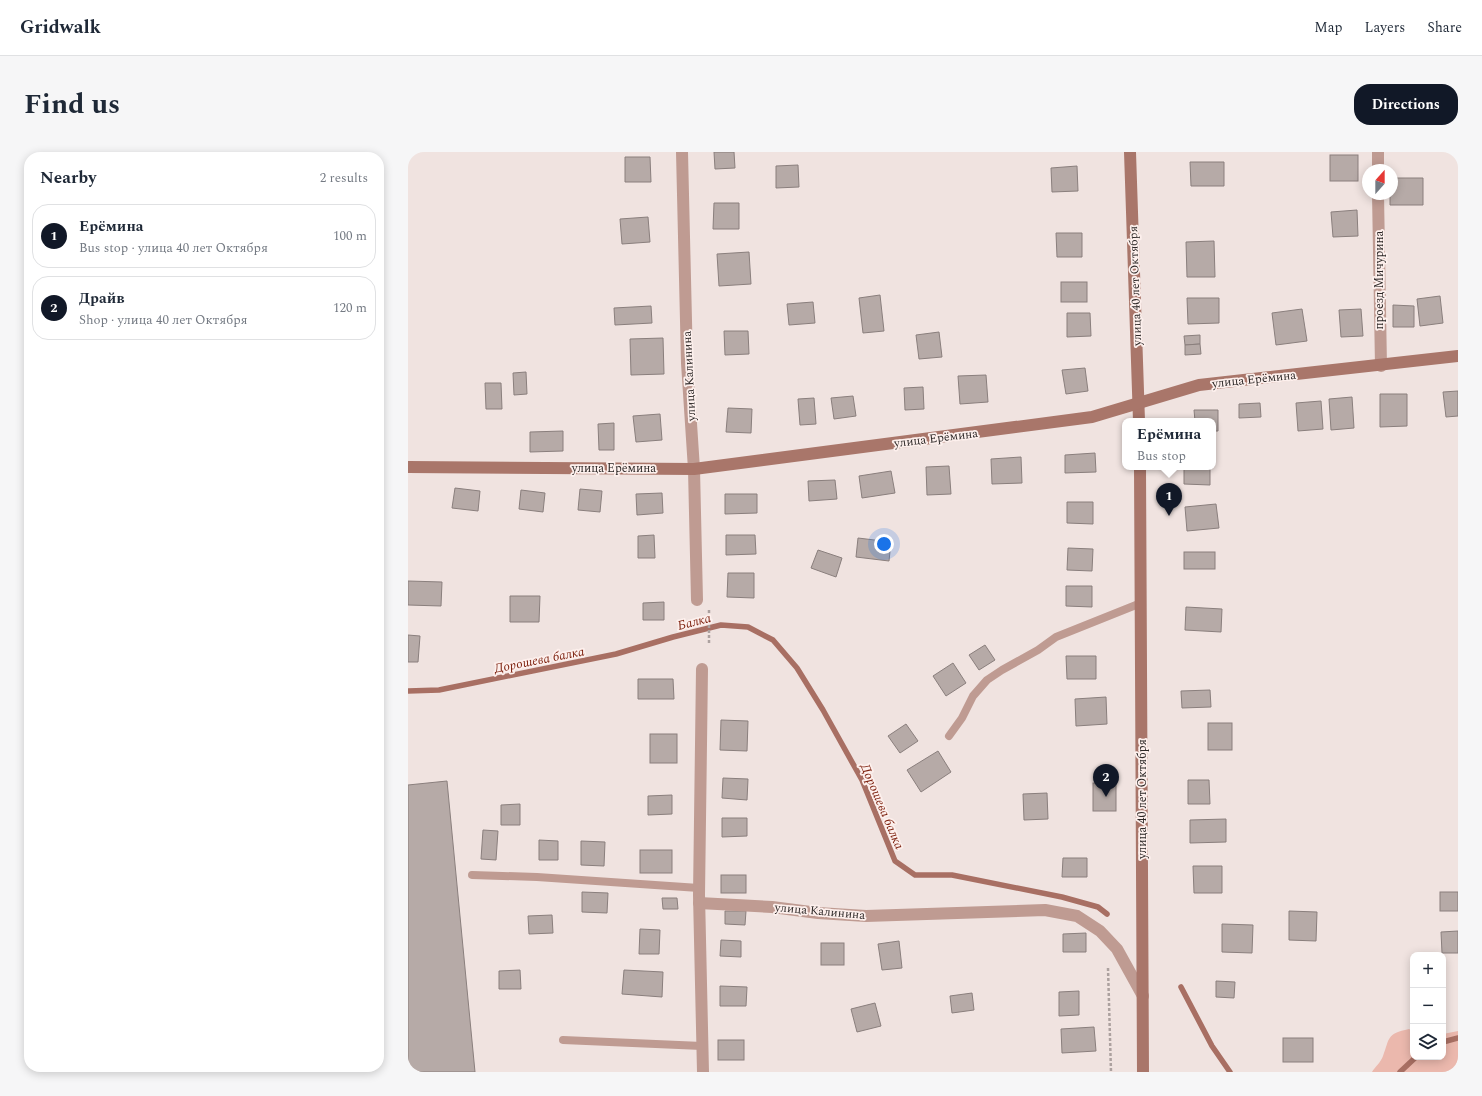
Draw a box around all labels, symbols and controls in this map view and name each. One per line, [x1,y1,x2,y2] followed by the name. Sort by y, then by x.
[20,13,101,42] text: Gridwalk
[1314,17,1343,38] text: Map
[1365,17,1405,38] text: Layers
[1427,17,1462,38] text: Share
[24,83,120,126] text: Find us
[1354,84,1458,125] button: Directions
[1362,164,1398,200] north arrow
[40,165,96,191] text: Nearby
[320,168,368,188] text: 2 results
[79,215,144,238] text: Ерёмина
[50,226,58,246] text: 1
[333,226,367,246] text: 100 m
[1124,226,1147,347] street label: улица 40 лет Октября
[1370,230,1389,330] street label: проезд Мичурина
[79,238,268,258] text: Bus stop · улица 40 лет Октября
[79,287,124,310] text: Драйв
[50,298,58,318] text: 2
[333,298,367,318] text: 120 m
[79,310,248,330] text: Shop · улица 40 лет Октября
[678,330,701,423] street label: улица Калинина
[1210,366,1297,393] street label: улица Ерёмина
[1122,418,1216,470] popup
[1137,423,1201,446] text: Ерёмина
[892,424,979,453] street label: улица Ерёмина
[1137,446,1186,466] text: Bus stop
[571,459,656,478] street label: улица Ерёмина
[1156,483,1182,516] pin: 1
[874,534,894,554] your location
[675,608,713,636] water label: Балка
[491,641,587,679] water label: Дорошева балка
[1133,739,1152,860] street label: улица 40 лет Октября
[855,759,909,853] water label: Дорошева балка
[1093,764,1119,797] pin: 2
[773,898,866,925] street label: улица Калинина
[1410,952,1446,1060] map controls
[1410,952,1446,988] button: +
[1410,988,1446,1024] button: −
[1410,1024,1446,1060] button: layers

